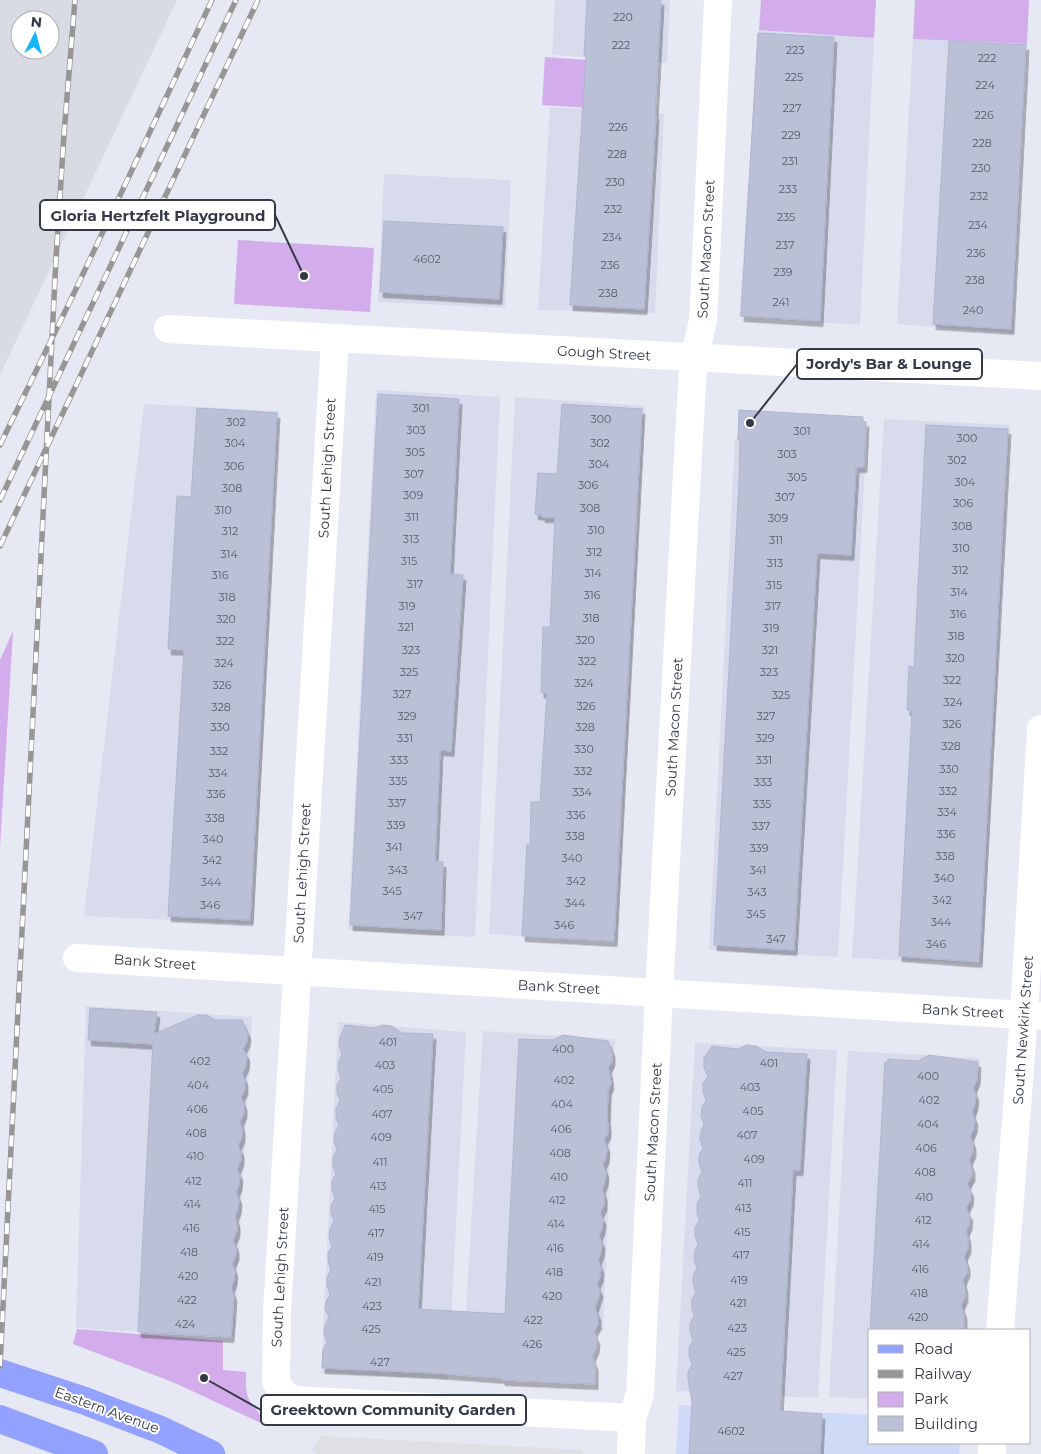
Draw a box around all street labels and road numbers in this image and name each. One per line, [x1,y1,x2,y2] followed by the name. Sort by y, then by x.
[693,179,719,319] street label: South Macon Street
[557,342,652,364] street label: Gough Street
[314,397,340,539] street label: South Lehigh Street
[661,657,687,797] street label: South Macon Street
[289,802,315,944] street label: South Lehigh Street
[113,950,197,974] street label: Bank Street
[1009,954,1037,1105] street label: South Newkirk Street
[517,976,601,998] street label: Bank Street
[921,1000,1005,1022] street label: Bank Street
[640,1062,666,1202] street label: South Macon Street
[267,1206,293,1348] street label: South Lehigh Street
[52,1383,162,1437] street label: Eastern Avenue

